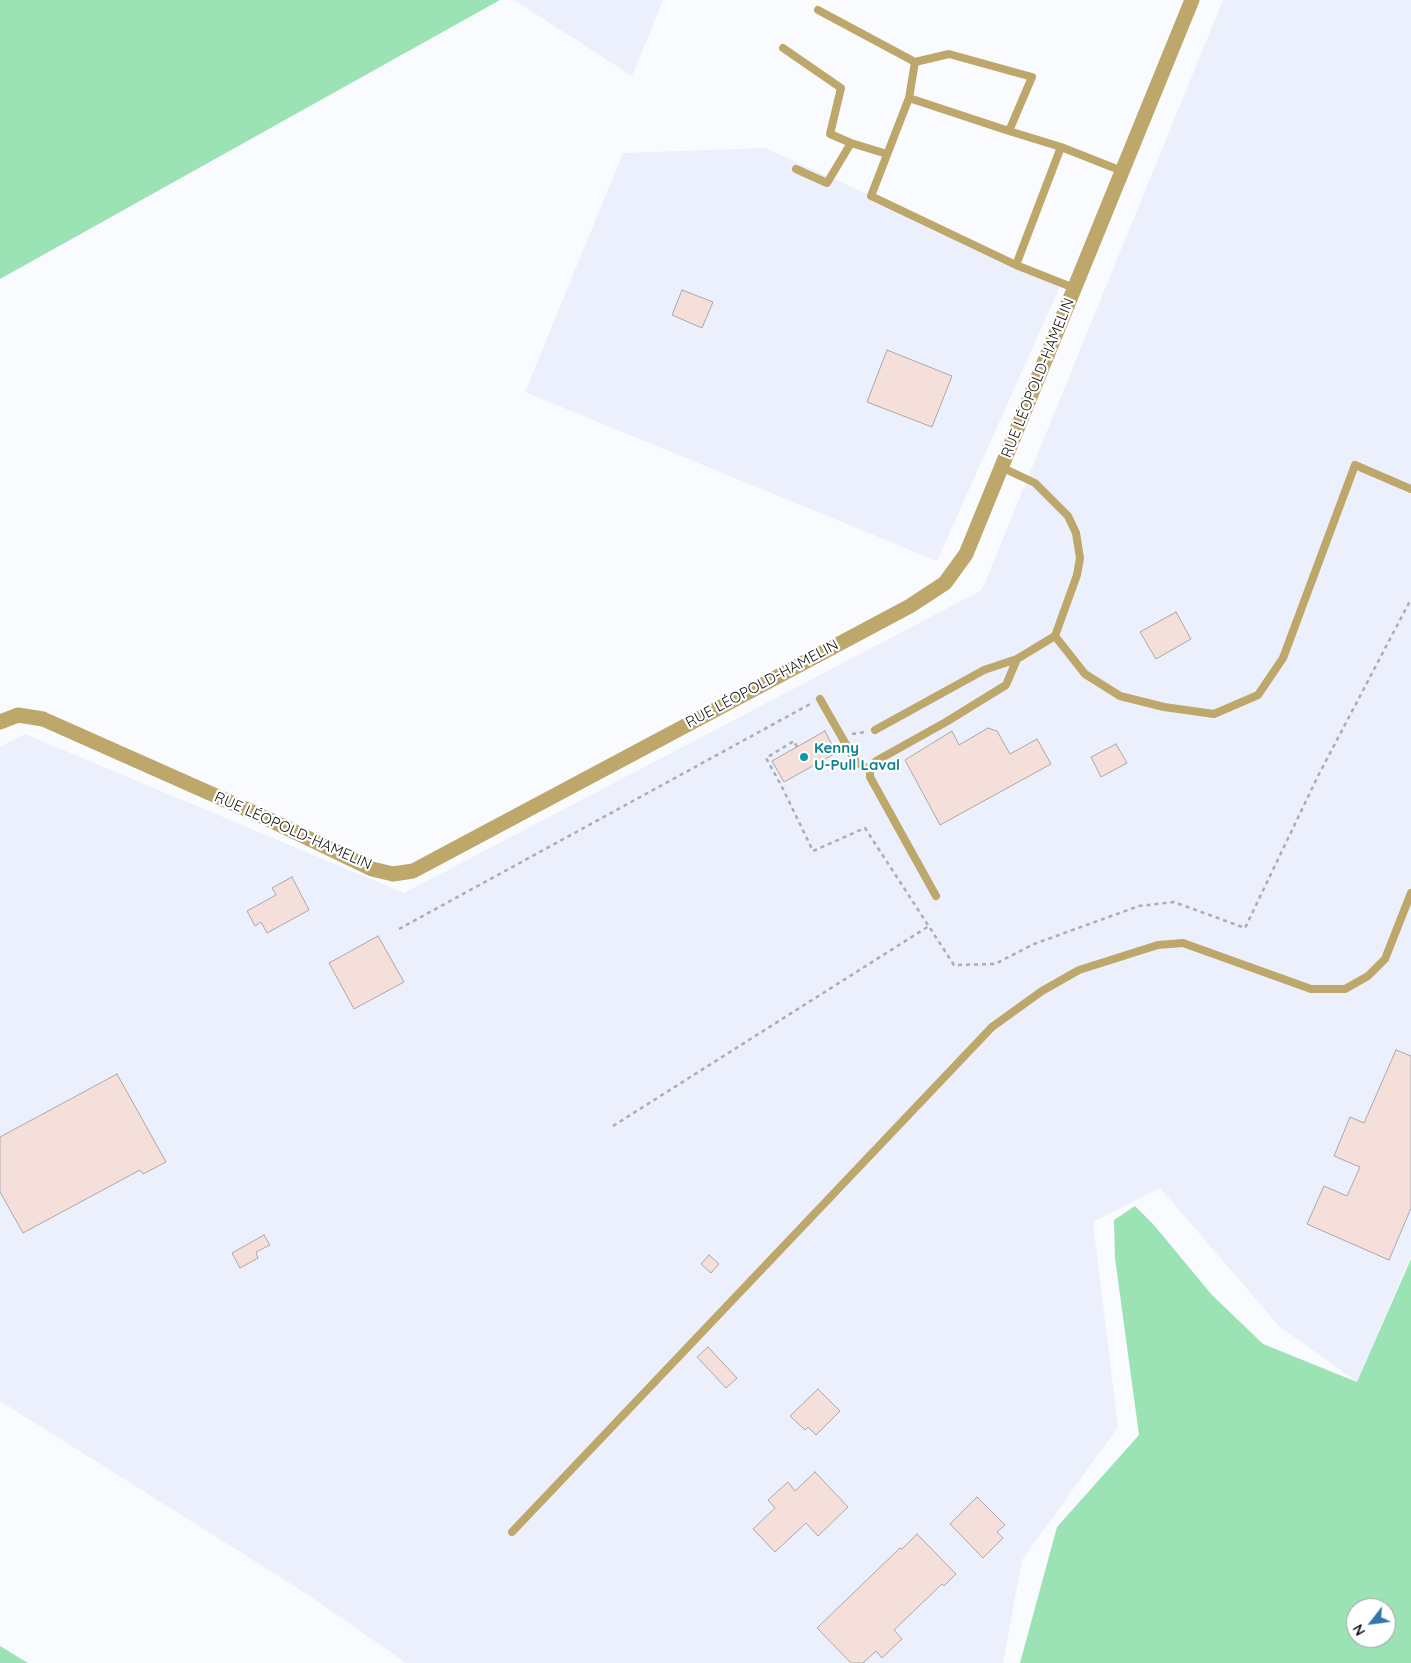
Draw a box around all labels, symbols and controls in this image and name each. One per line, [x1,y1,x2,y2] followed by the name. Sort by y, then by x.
[998,296,1078,460] street label: RUE LÉOPOLD-HAMELIN
[683,636,841,732] street label: RUE LÉOPOLD-HAMELIN
[814,739,900,774] place label: Kenny U-Pull Laval
[798,751,810,763] marker: Kenny U-Pull Laval
[212,788,374,874] street label: RUE LÉOPOLD-HAMELIN
[1346,1598,1396,1648] north arrow
[1349,1621,1369,1639] text: N

